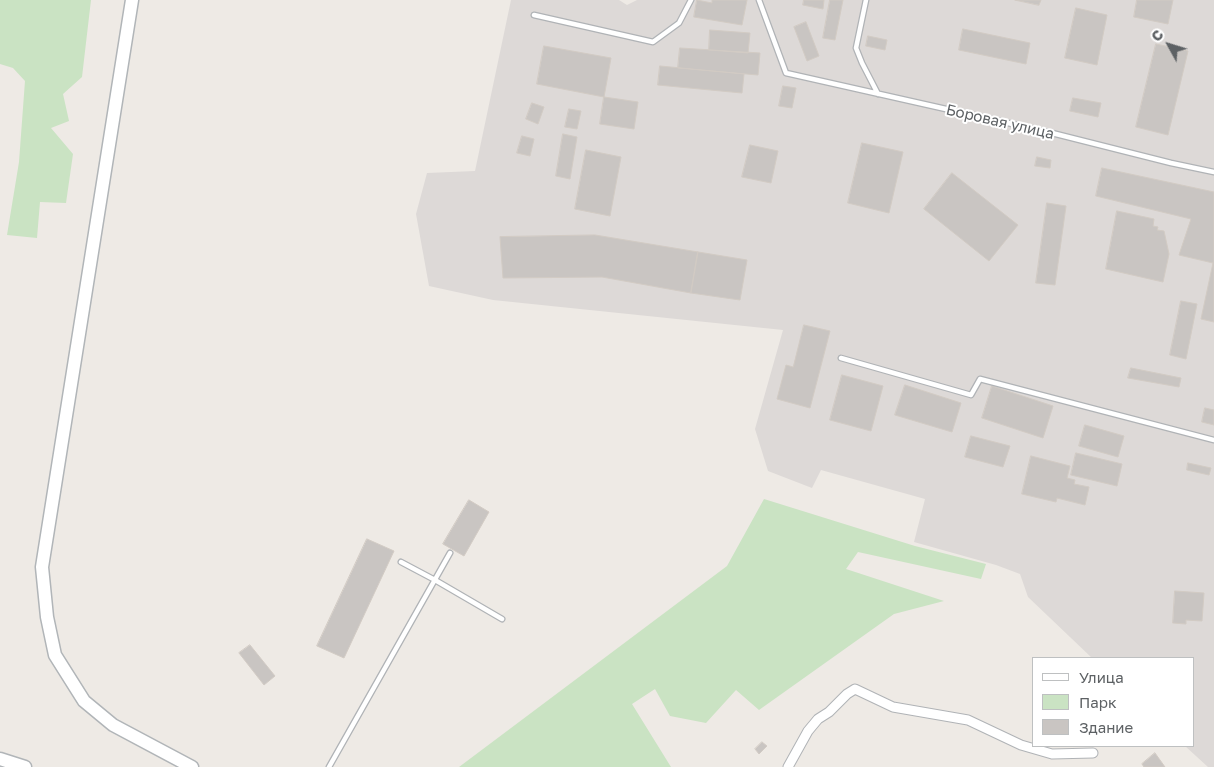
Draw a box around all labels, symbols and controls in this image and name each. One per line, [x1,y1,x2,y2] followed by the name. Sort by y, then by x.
[1144,20,1194,70] north arrow
[1147,26,1167,44] text: С
[944,101,1056,143] street label: Боровая улица
[1032,657,1194,747] legend
[1079,668,1124,686] text: Улица
[1079,693,1117,711] text: Парк
[1079,718,1133,736] text: Здание

